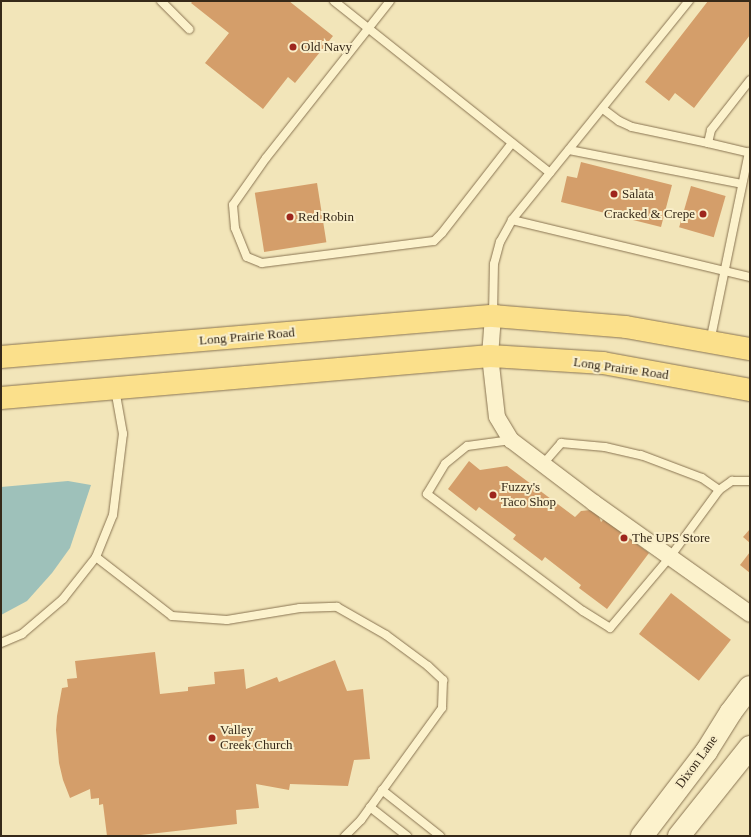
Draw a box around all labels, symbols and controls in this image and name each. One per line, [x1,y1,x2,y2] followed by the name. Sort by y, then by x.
[301,39,352,55] place label: Old Navy
[288,42,298,52] marker: Old Navy
[622,186,654,202] place label: Salata
[609,189,619,199] marker: Salata
[604,206,695,222] place label: Cracked & Crepe
[298,209,354,225] place label: Red Robin
[698,209,708,219] marker: Cracked & Crepe
[285,212,295,222] marker: Red Robin
[198,325,296,349] street label: Long Prairie Road
[572,355,670,383] street label: Long Prairie Road
[501,480,556,511] place label: Fuzzy's Taco Shop
[488,490,498,500] marker: Fuzzy's Taco Shop
[632,530,710,546] place label: The UPS Store
[619,533,629,543] marker: The UPS Store
[220,723,293,754] place label: Valley Creek Church
[673,732,721,792] street label: Dixon Lane
[207,733,217,743] marker: Valley Creek Church

